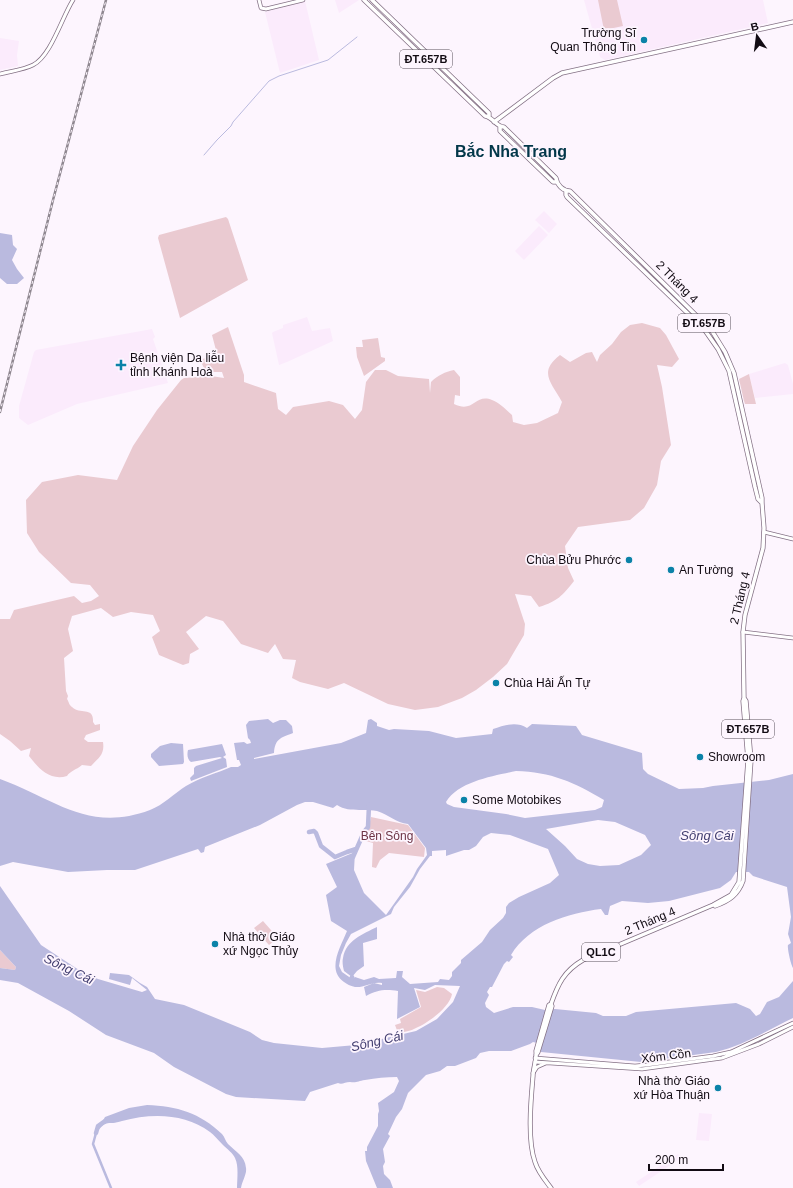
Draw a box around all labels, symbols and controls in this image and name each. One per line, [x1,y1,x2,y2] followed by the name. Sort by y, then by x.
[737,16,777,56] north arrow
[749,20,760,33] text: B
[550,26,637,54] place label: Trường Sĩ Quan Thông Tin
[639,35,649,45] marker: Trường Sĩ Quan Thông Tin
[400,50,452,68] road number: ĐT.657B
[455,142,567,160] district label: Bắc Nha Trang
[653,258,701,306] street label: 2 Tháng 4
[678,314,730,332] road number: ĐT.657B
[130,350,224,379] place label: Bệnh viện Da liễu tỉnh Khánh Hoà
[115,359,127,371] marker: Bệnh viện Da liễu tỉnh Khánh Hoà
[526,553,621,567] place label: Chùa Bửu Phước
[624,555,634,565] marker: Chùa Bửu Phước
[679,563,733,577] place label: An Tường
[666,565,676,575] marker: An Tường
[727,570,753,626] street label: 2 Tháng 4
[504,675,591,690] place label: Chùa Hải Ấn Tự
[491,678,501,688] marker: Chùa Hải Ấn Tự
[722,720,774,738] road number: ĐT.657B
[708,750,765,764] place label: Showroom
[695,752,705,762] marker: Showroom
[472,793,561,807] place label: Some Motobikes
[459,795,469,805] marker: Some Motobikes
[680,828,735,843] water label: Sông Cái
[361,829,413,843] park label: Bên Sông
[622,904,678,938] street label: 2 Tháng 4
[223,930,298,958] place label: Nhà thờ Giáo xứ Ngọc Thủy
[210,939,220,949] marker: Nhà thờ Giáo xứ Ngọc Thủy
[582,943,620,961] road number: QL1C
[42,951,97,988] water label: Sông Cái
[349,1027,406,1054] water label: Sông Cái
[640,1046,692,1066] street label: Xóm Cồn
[633,1074,710,1102] place label: Nhà thờ Giáo xứ Hòa Thuận
[713,1083,723,1093] marker: Nhà thờ Giáo xứ Hòa Thuận
[649,1146,723,1172] scale bar
[655,1153,688,1167] text: 200 m

